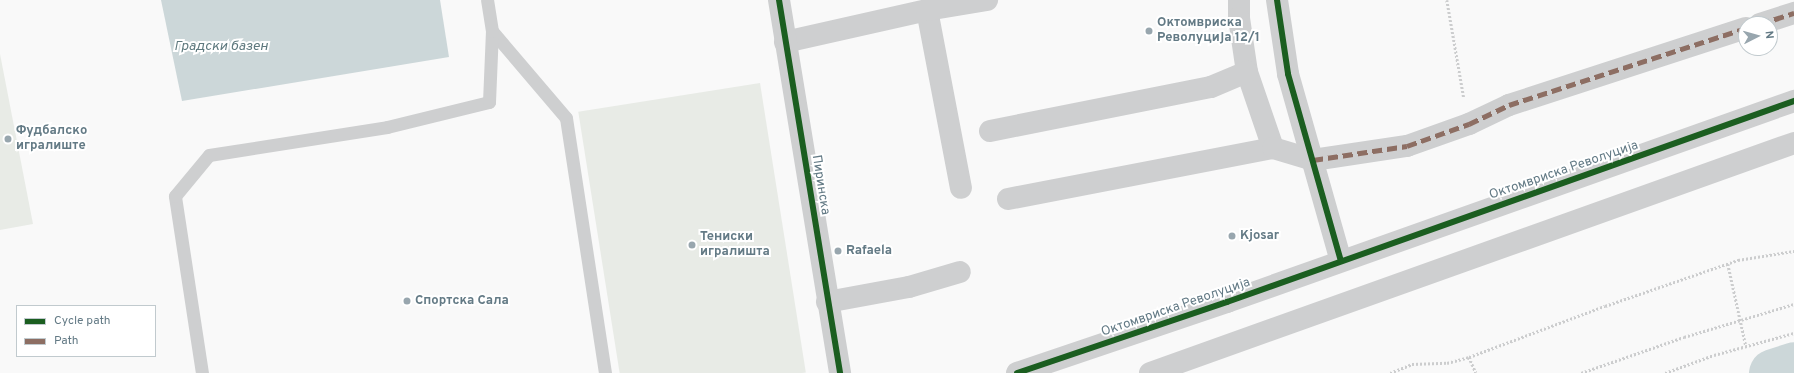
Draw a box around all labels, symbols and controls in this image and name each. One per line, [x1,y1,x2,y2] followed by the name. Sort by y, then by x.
[1157,16,1260,47] place label: Октомвриска Револуција 12/1
[1738,16,1778,56] north arrow
[1144,26,1154,36] marker: Октомвриска Револуција 12/1
[1762,30,1776,40] text: N
[174,39,268,55] water label: Градски базен
[16,124,87,155] place label: Фудбалскo игралиште
[3,134,13,144] marker: Фудбалскo игралиште
[1487,138,1641,204] street label: Октомвриска Револуција
[808,154,832,216] street label: Пиринска
[1240,228,1279,244] place label: Kjosar
[700,230,770,261] place label: Тениски игралишта
[1227,231,1237,241] marker: Kjosar
[687,240,697,250] marker: Тениски игралишта
[846,243,892,259] place label: Rafaela
[833,246,843,256] marker: Rafaela
[1099,275,1253,341] street label: Октомвриска Револуција
[415,293,509,309] place label: Спортска Сала
[402,296,412,306] marker: Спортска Сала
[16,305,156,357] legend
[54,313,111,329] text: Cycle path
[54,333,79,349] text: Path

